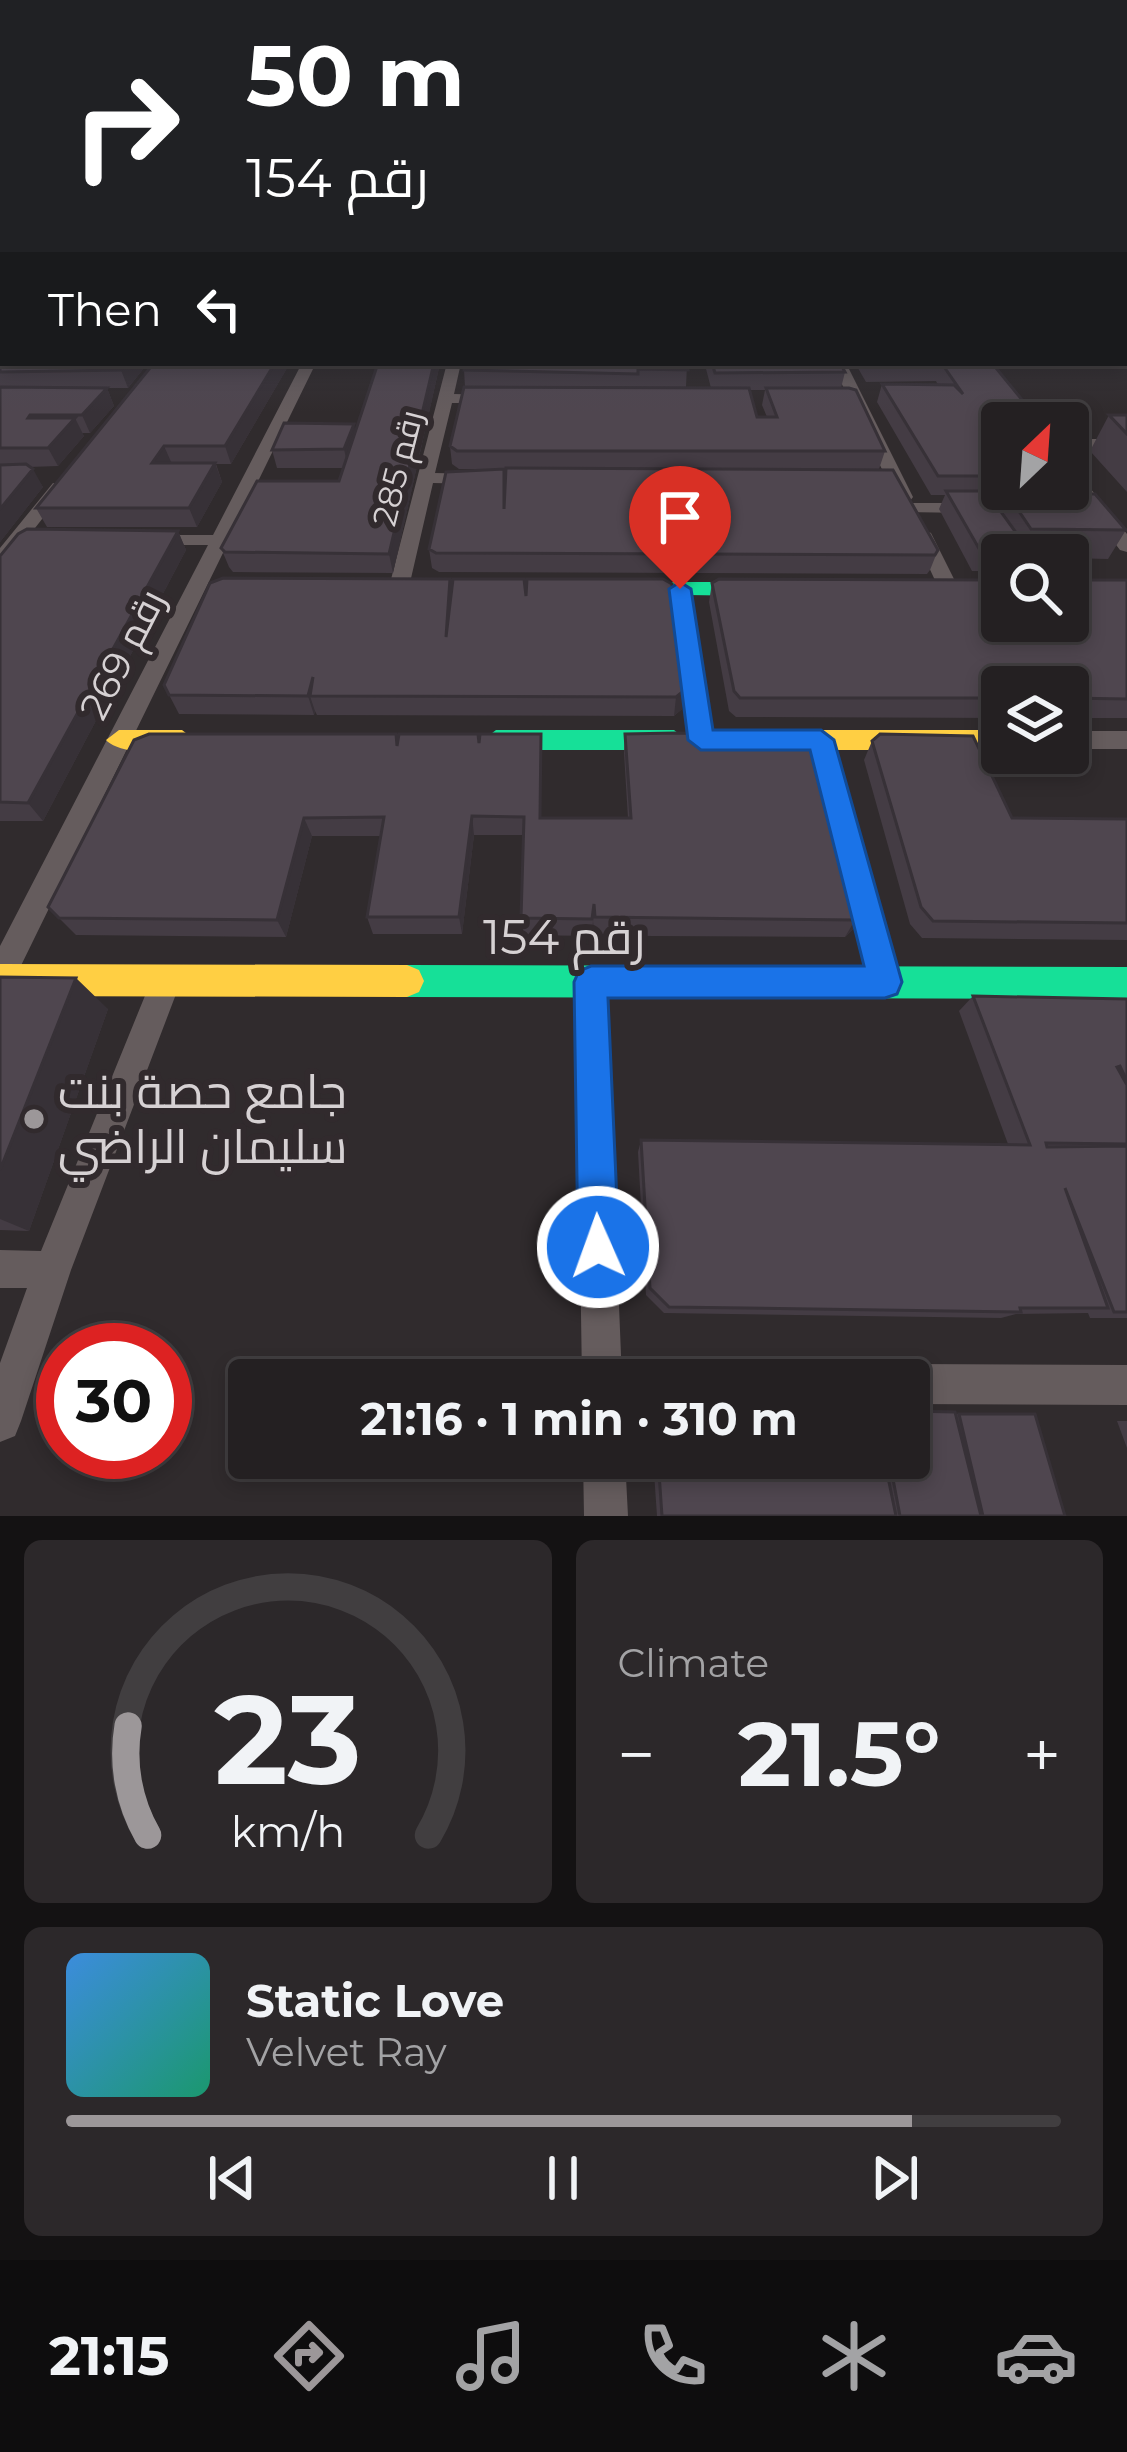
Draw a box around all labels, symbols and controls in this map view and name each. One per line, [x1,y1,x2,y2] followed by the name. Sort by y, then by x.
[246,25,465,127] text: 50 m
[48,48,204,204] icon: right
[246,145,428,211] text: رقم 154
[186,276,252,342] icon: left
[48,282,162,337] text: Then
[981,402,1089,510] north arrow
[981,402,1089,774] map controls
[363,406,434,531] street label: رقم 285
[629,466,731,589] pin
[647,484,713,550] icon: arrive
[981,534,1089,642] button: search
[69,581,178,728] street label: رقم 269
[981,666,1089,774] button: layers
[483,908,645,970] street label: رقم 154
[58,1062,347,1182] place label: جامع حصة بنت سليمان الراضي
[21,1106,47,1132] marker: جامع حصة بنت سليمان الراضي
[535,1184,661,1310] position arrow
[36,1323,192,1479] speed limit sign: 30
[360,1391,798,1446] text: 21:16 · 1 min · 310 m
[618,1639,769,1687] text: Climate
[214,1663,362,1815] text: 23
[738,1699,941,1809] text: 21.5°
[618,1714,655,1795] text: −
[1023,1714,1061,1795] text: +
[231,1804,345,1857] text: km/h
[246,1973,504,2028] text: Static Love
[246,2028,447,2076] text: Velvet Ray
[199,2145,265,2211] icon: previous
[530,2145,596,2211] icon: pause
[862,2145,928,2211] icon: next
[267,2314,351,2398] icon: directions
[449,2314,533,2398] icon: music
[631,2314,715,2398] icon: phone
[812,2314,896,2398] icon: climate
[994,2314,1078,2398] icon: car
[49,2323,169,2389] text: 21:15

